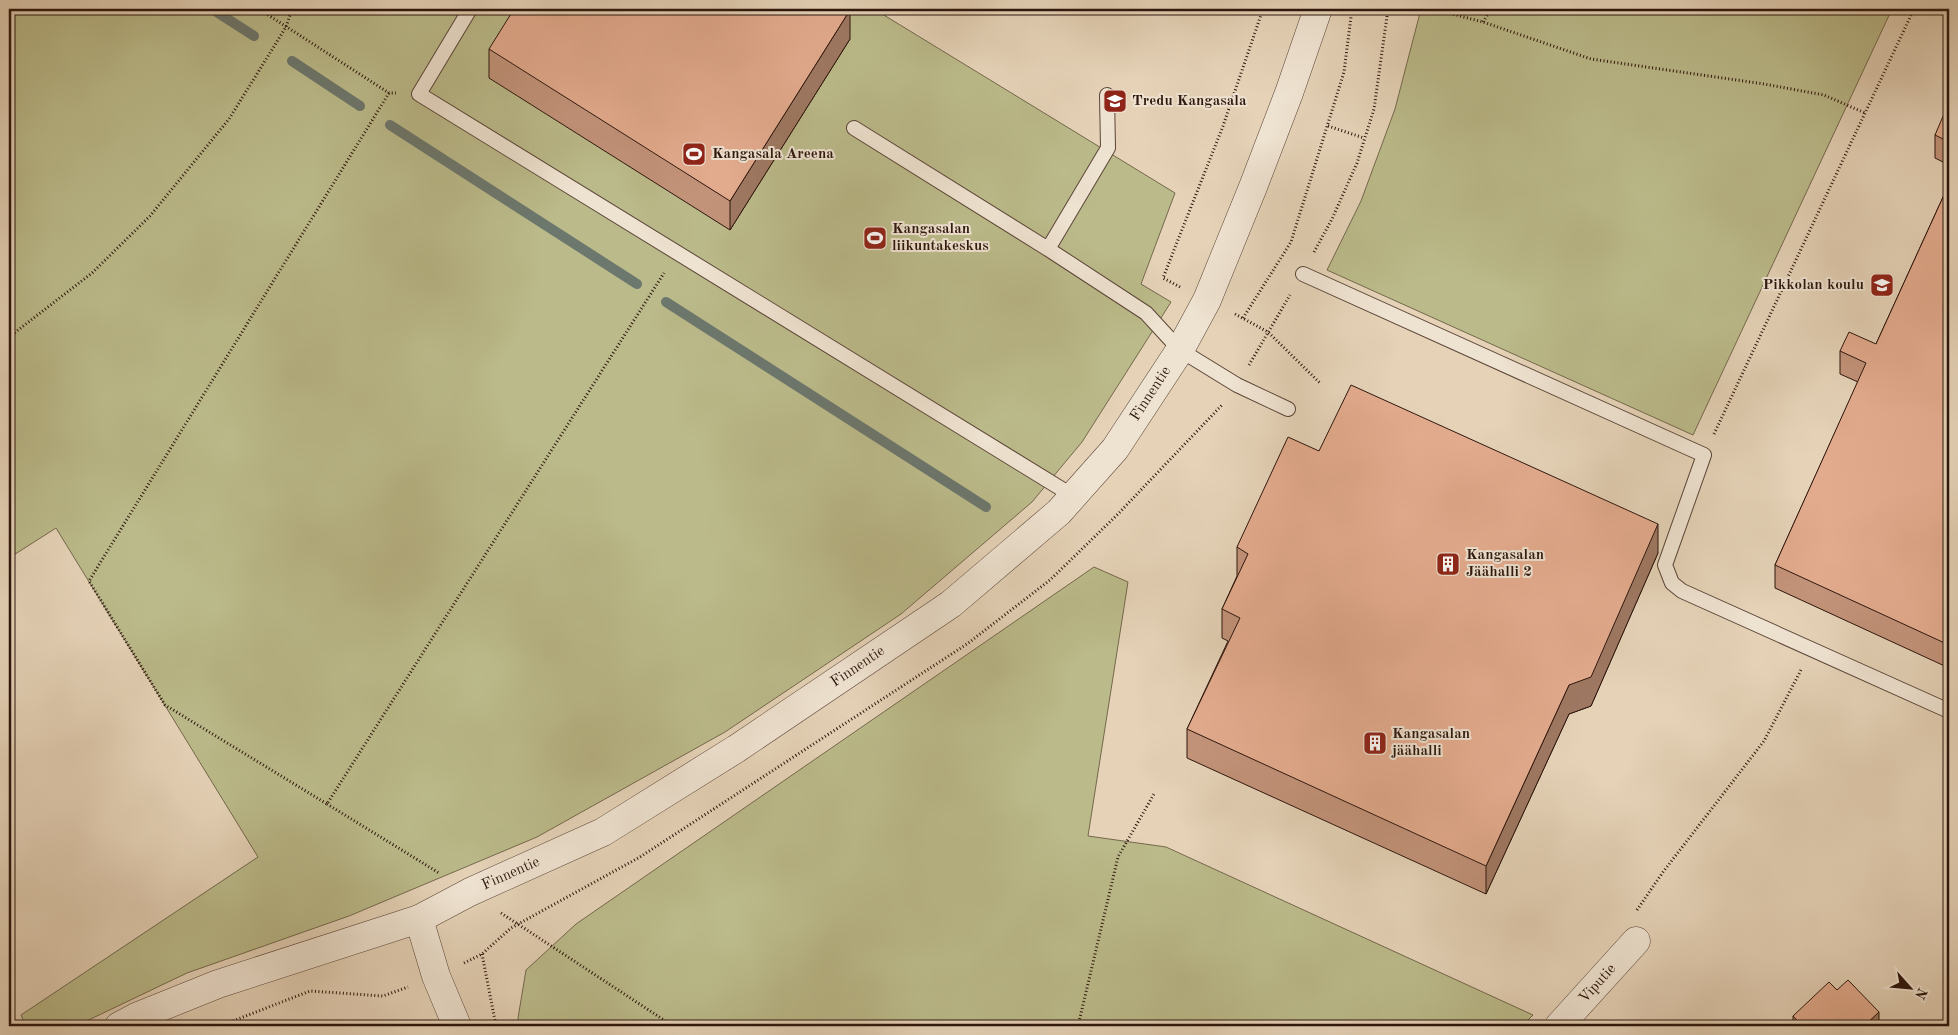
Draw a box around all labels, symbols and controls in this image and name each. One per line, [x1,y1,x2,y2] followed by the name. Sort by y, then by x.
[1102,88,1128,114] school or university icon: Tredu Kangasala
[1132,94,1247,109] place label: Tredu Kangasala
[681,141,707,167] sports icon: Kangasala Areena
[712,147,834,162] place label: Kangasala Areena
[892,222,989,254] place label: Kangasalan liikuntakeskus
[862,225,888,251] sports icon: Kangasalan liikuntakeskus
[1869,272,1895,298] school or university icon: Pikkolan koulu
[1763,278,1864,293] place label: Pikkolan koulu
[1128,364,1174,424] street label: Finnentie
[1466,548,1544,580] place label: Kangasalan Jäähalli 2
[1435,551,1461,577] building icon: Kangasalan Jäähalli 2
[828,644,888,690] street label: Finnentie
[1391,727,1470,759] place label: Kangasalan jäähalli
[1362,730,1388,756] building icon: Kangasalan jäähalli
[480,855,542,893] street label: Finnentie
[1577,961,1619,1006] street label: Viputie
[1886,962,1936,1012] north arrow
[1912,986,1929,1002] text: N

